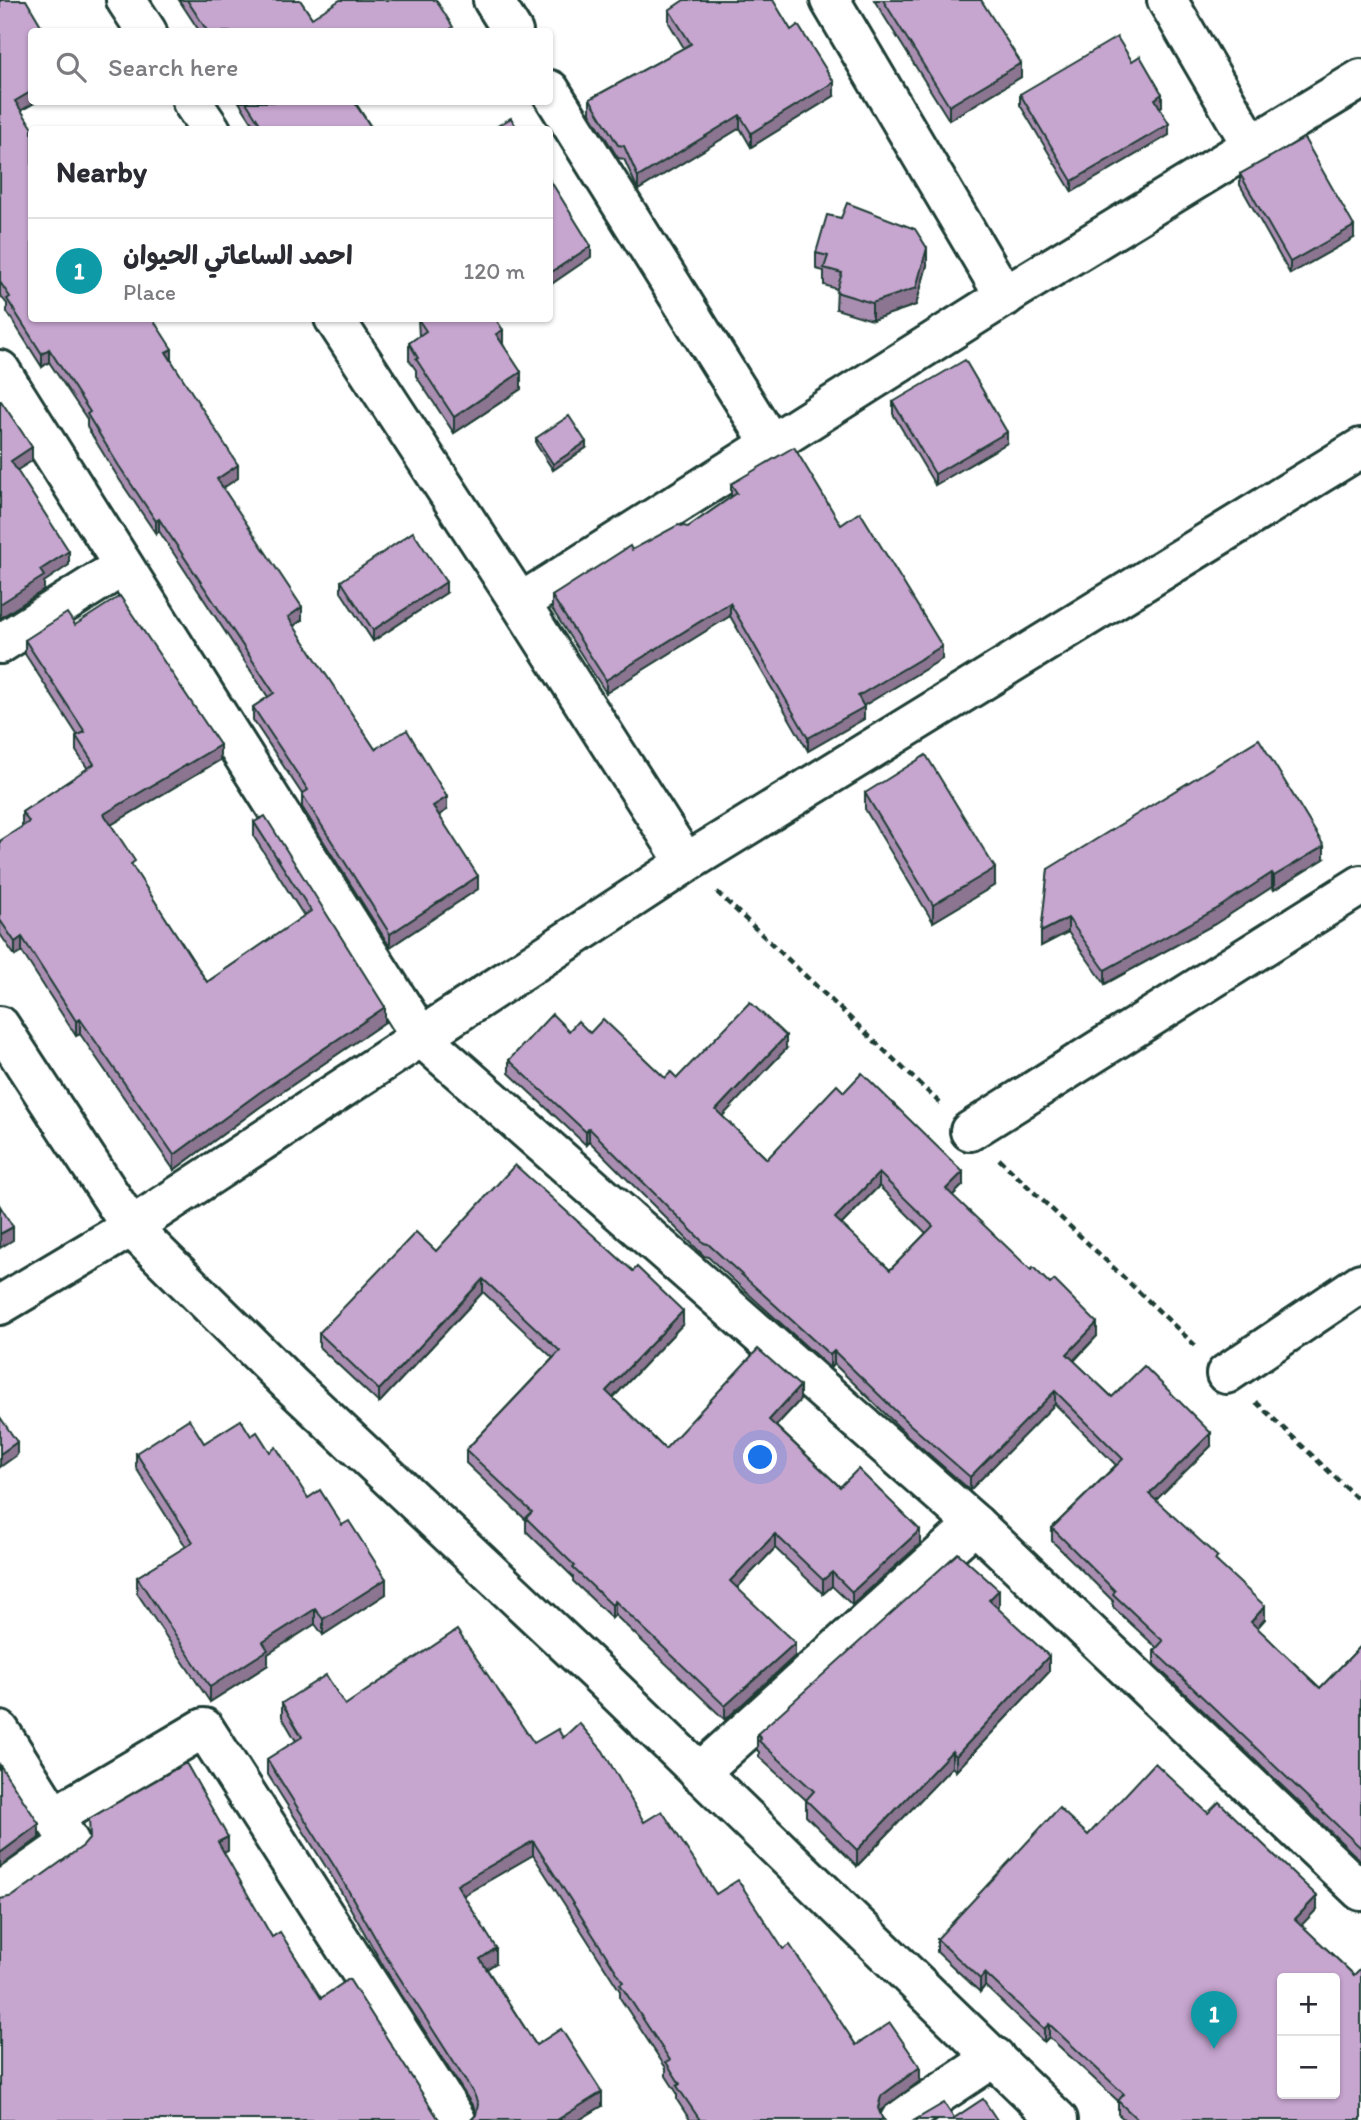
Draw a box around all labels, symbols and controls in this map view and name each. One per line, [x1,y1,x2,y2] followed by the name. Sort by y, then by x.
[28,28,553,105] search box
[52,48,90,86] icon: search
[108,51,238,83] text: Search here
[56,153,147,190] text: Nearby
[123,239,353,271] text: احمد الساعاتي الحيوان
[74,257,84,285] text: 1
[464,257,525,285] text: 120 m
[123,278,176,306] text: Place
[743,1440,777,1474] your location
[1277,1973,1340,2099] map controls
[1277,1973,1340,2036] button: +
[1191,1991,1237,2049] pin: 1
[1277,2036,1340,2099] button: −

